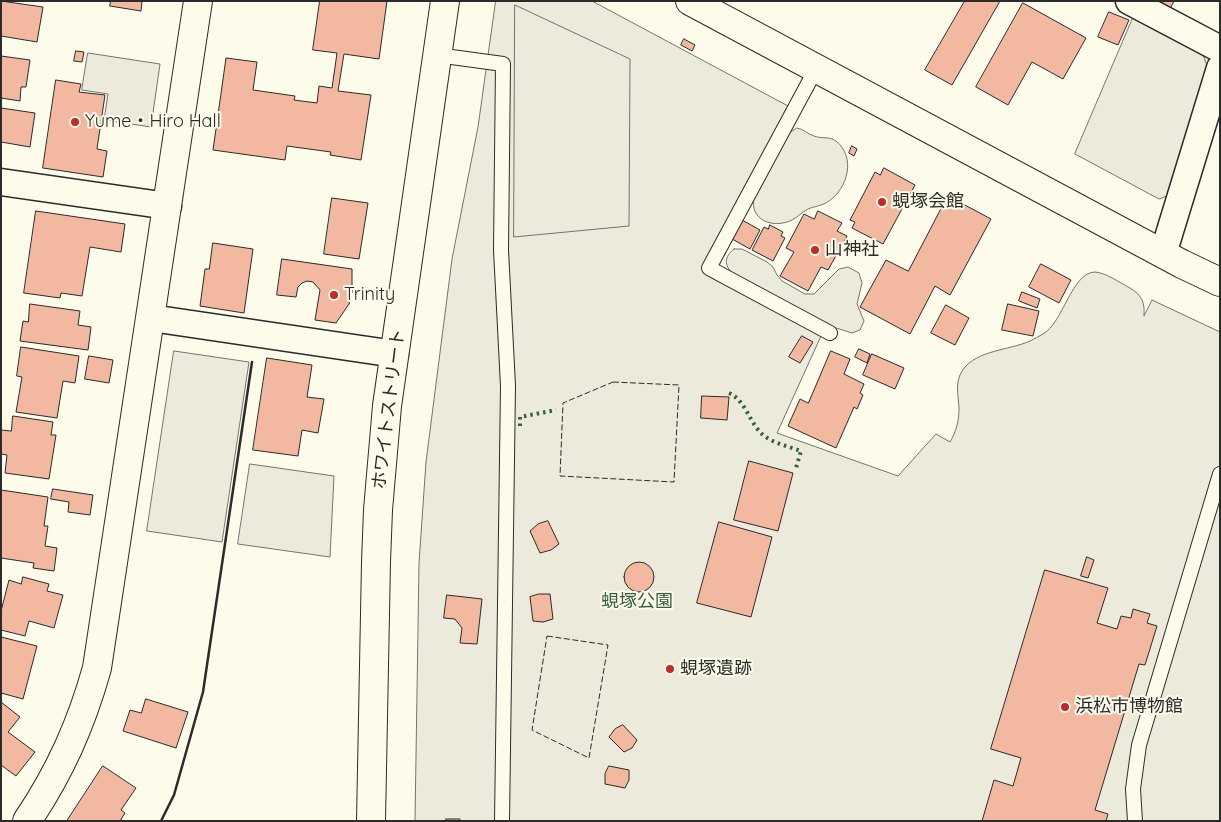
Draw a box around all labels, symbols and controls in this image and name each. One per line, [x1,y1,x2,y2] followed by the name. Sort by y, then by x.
[85,111,221,133] place label: Yume・Hiro Hall
[69,116,81,128] marker: Yume・Hiro Hall
[892,191,964,213] place label: 蜆塚会館
[876,196,888,208] marker: 蜆塚会館
[825,239,879,261] place label: 山神社
[809,244,821,256] marker: 山神社
[344,284,395,306] place label: Trinity
[328,289,340,301] marker: Trinity
[368,327,410,491] street label: ホワイトストリート
[601,591,673,613] park label: 蜆塚公園
[680,658,752,680] place label: 蜆塚遺跡
[664,663,676,675] marker: 蜆塚遺跡
[1075,696,1183,718] place label: 浜松市博物館
[1059,701,1071,713] marker: 浜松市博物館

